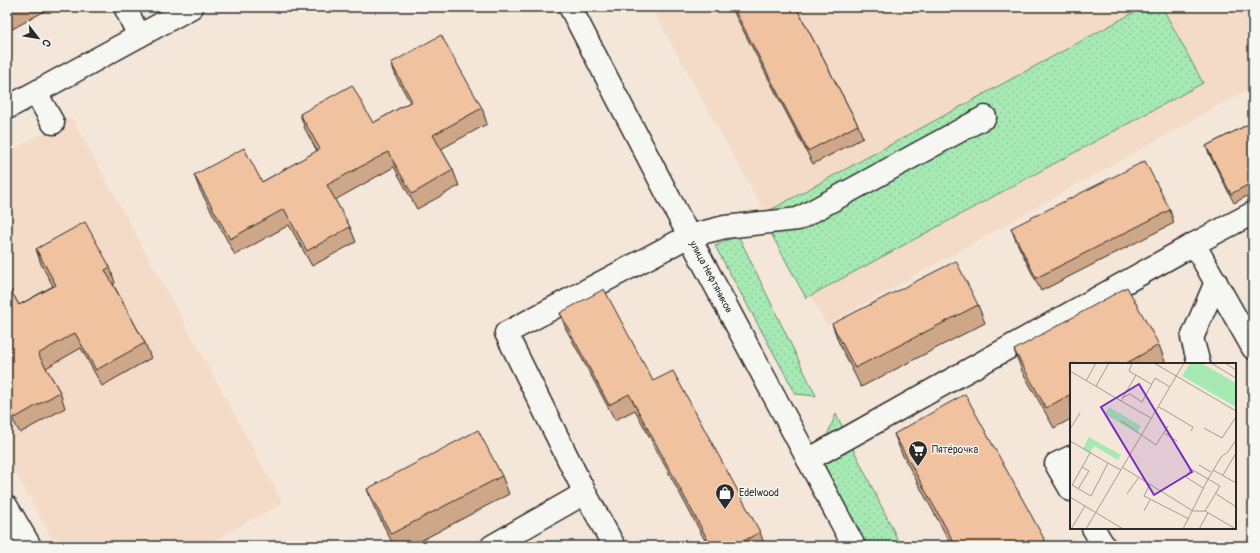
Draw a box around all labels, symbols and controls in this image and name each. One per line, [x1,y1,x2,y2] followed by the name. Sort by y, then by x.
[18,18,58,58] north arrow
[39,37,53,49] text: С
[686,238,735,315] street label: улица Нефтяников
[1070,363,1236,529] inset map
[907,439,929,467] supermarket icon: Пятёрочка
[932,444,978,456] place label: Пятёрочка
[714,482,736,510] shop icon: Edelwood
[739,487,779,499] place label: Edelwood

